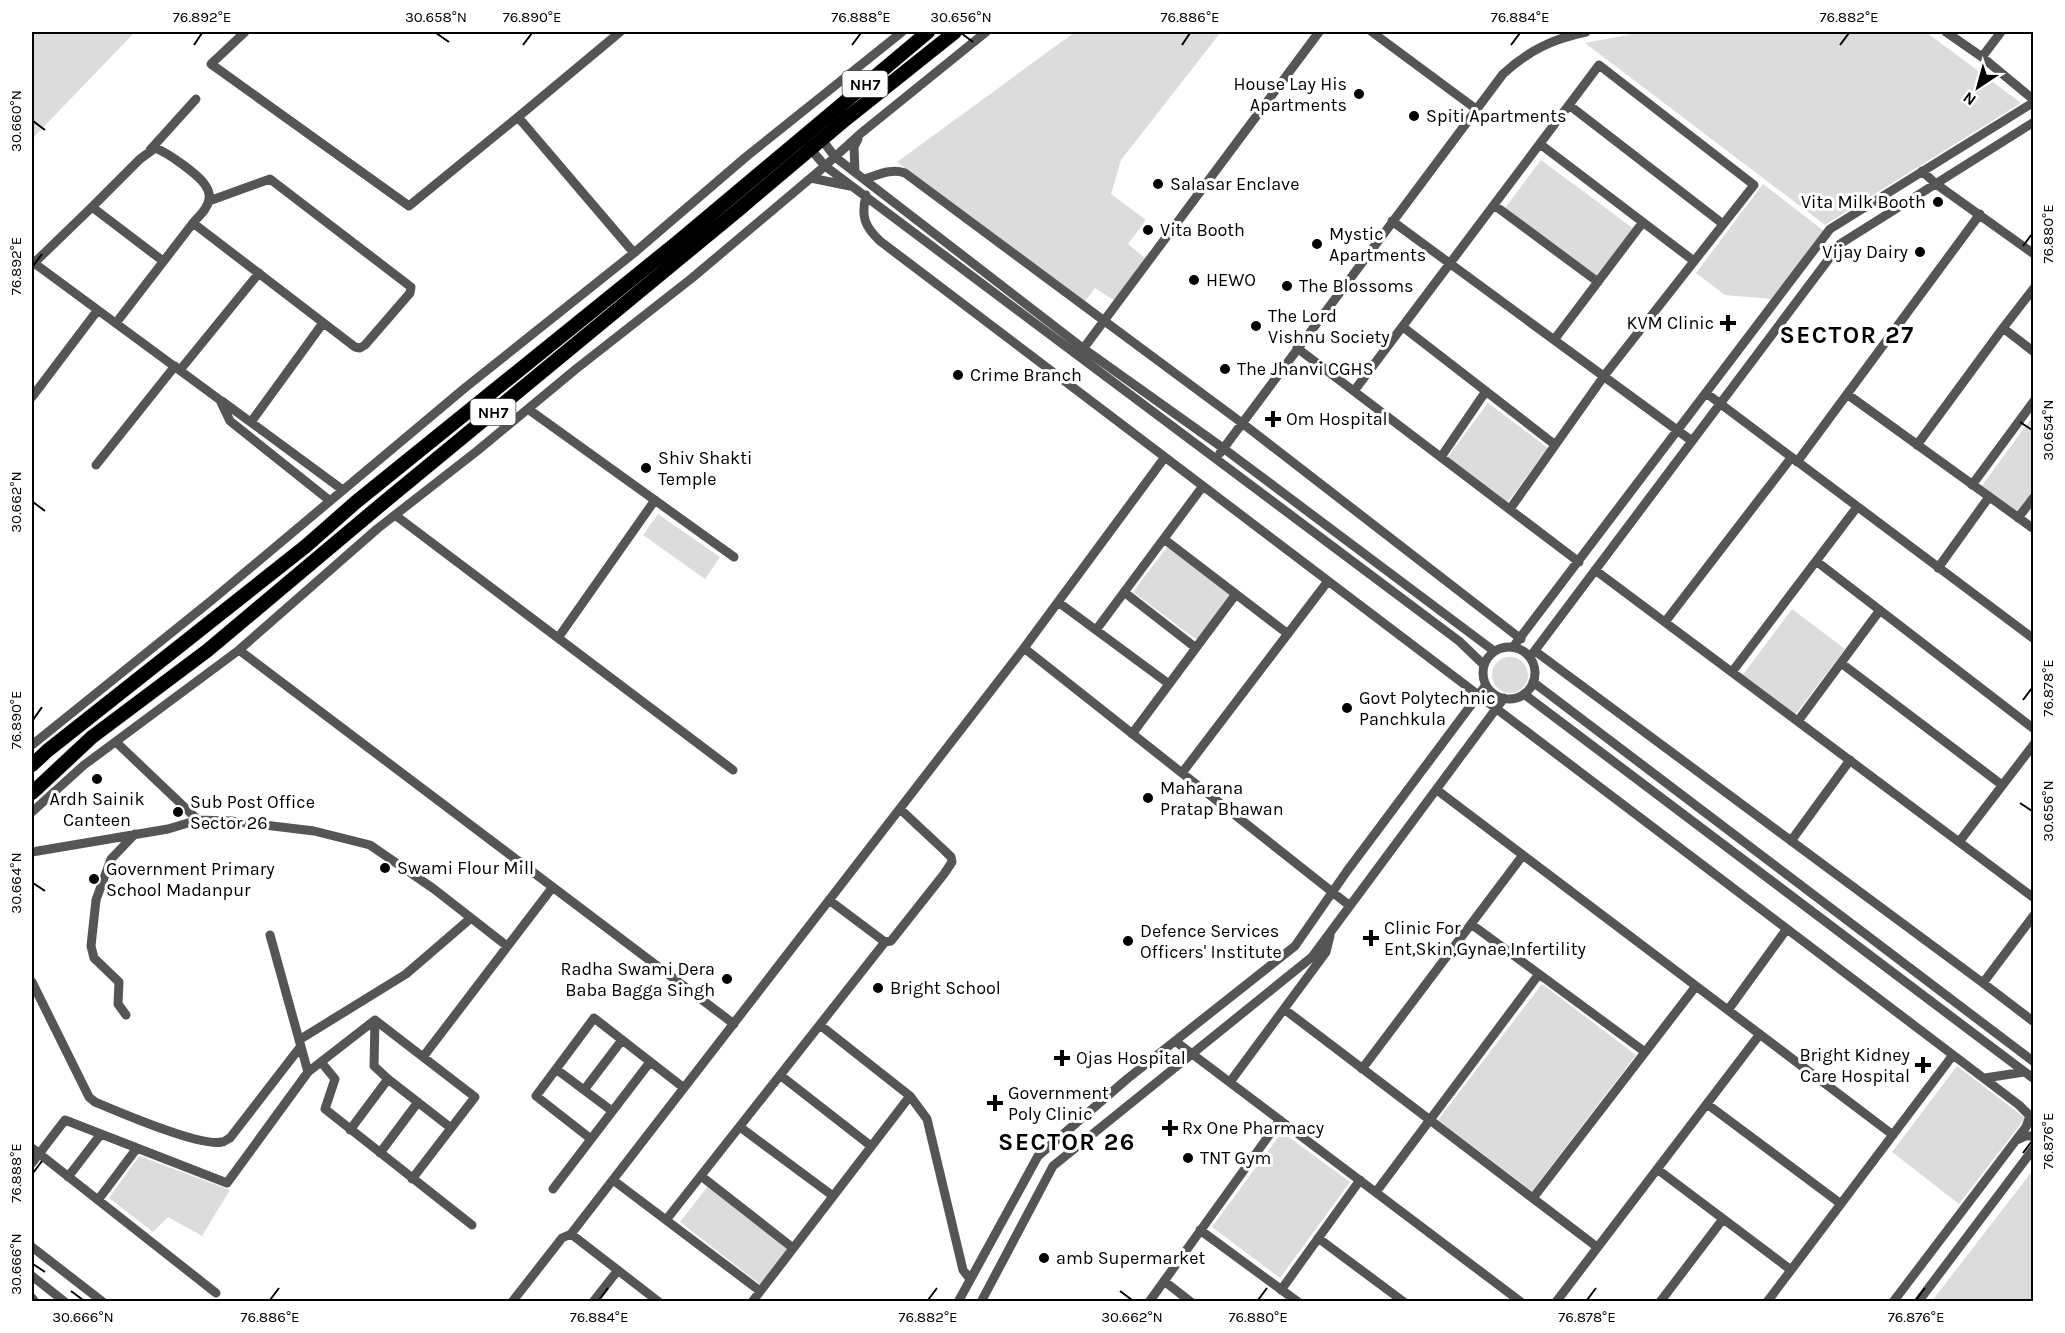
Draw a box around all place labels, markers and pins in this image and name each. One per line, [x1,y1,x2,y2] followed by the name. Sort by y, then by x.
[1233,73,1347,116] place label: House Lay His Apartments
[1352,87,1366,101] marker: House Lay His Apartments
[1426,105,1566,127] place label: Spiti Apartments
[1407,109,1421,123] marker: Spiti Apartments
[1170,173,1299,195] place label: Salasar Enclave
[1151,177,1165,191] marker: Salasar Enclave
[1801,191,1926,213] place label: Vita Milk Booth
[1931,195,1945,209] marker: Vita Milk Booth
[1160,219,1245,241] place label: Vita Booth
[1141,223,1155,237] marker: Vita Booth
[1329,223,1426,266] place label: Mystic Apartments
[1310,237,1324,251] marker: Mystic Apartments
[1822,241,1909,263] place label: Vijay Dairy
[1913,245,1927,259] marker: Vijay Dairy
[1206,269,1256,291] place label: HEWO
[1187,273,1201,287] marker: HEWO
[1299,275,1414,297] place label: The Blossoms
[1280,279,1294,293] marker: The Blossoms
[1268,305,1390,348] place label: The Lord Vishnu Society
[1626,312,1714,334] place label: KVM Clinic
[1719,314,1737,332] marker: KVM Clinic
[1249,319,1263,333] marker: The Lord Vishnu Society
[1237,358,1374,380] place label: The Jhanvi CGHS
[1218,362,1232,376] marker: The Jhanvi CGHS
[970,364,1082,386] place label: Crime Branch
[951,368,965,382] marker: Crime Branch
[1286,408,1388,430] place label: Om Hospital
[1264,410,1282,428] marker: Om Hospital
[658,447,752,490] place label: Shiv Shakti Temple
[639,461,653,475] marker: Shiv Shakti Temple
[1359,687,1495,730] place label: Govt Polytechnic Panchkula
[1340,701,1354,715] marker: Govt Polytechnic Panchkula
[90,772,104,786] marker: Ardh Sainik Canteen
[1160,777,1284,820] place label: Maharana Pratap Bhawan
[49,788,145,831] place label: Ardh Sainik Canteen
[190,791,315,834] place label: Sub Post Office Sector 26
[1141,791,1155,805] marker: Maharana Pratap Bhawan
[171,805,185,819] marker: Sub Post Office Sector 26
[397,857,534,879] place label: Swami Flour Mill
[106,858,275,901] place label: Government Primary School Madanpur
[378,861,392,875] marker: Swami Flour Mill
[87,872,101,886] marker: Government Primary School Madanpur
[1384,917,1586,960] place label: Clinic For Ent,Skin,Gynae,Infertility
[1140,920,1282,963] place label: Defence Services Officers' Institute
[1362,929,1380,947] marker: Clinic For Ent,Skin,Gynae,Infertility
[1121,934,1135,948] marker: Defence Services Officers' Institute
[561,958,715,1001] place label: Radha Swami Dera Baba Bagga Singh
[720,972,734,986] marker: Radha Swami Dera Baba Bagga Singh
[890,977,1001,999] place label: Bright School
[871,981,885,995] marker: Bright School
[1799,1044,1911,1087] place label: Bright Kidney Care Hospital
[1076,1047,1186,1069] place label: Ojas Hospital
[1053,1049,1071,1067] marker: Ojas Hospital
[1914,1056,1932,1074] marker: Bright Kidney Care Hospital
[1008,1082,1109,1125] place label: Government Poly Clinic
[986,1094,1004,1112] marker: Government Poly Clinic
[1182,1117,1325,1139] place label: Rx One Pharmacy
[1163,1121,1177,1135] marker: Rx One Pharmacy
[1200,1147,1271,1169] place label: TNT Gym
[1181,1151,1195,1165] marker: TNT Gym
[1056,1247,1205,1269] place label: amb Supermarket
[1037,1251,1051,1265] marker: amb Supermarket

